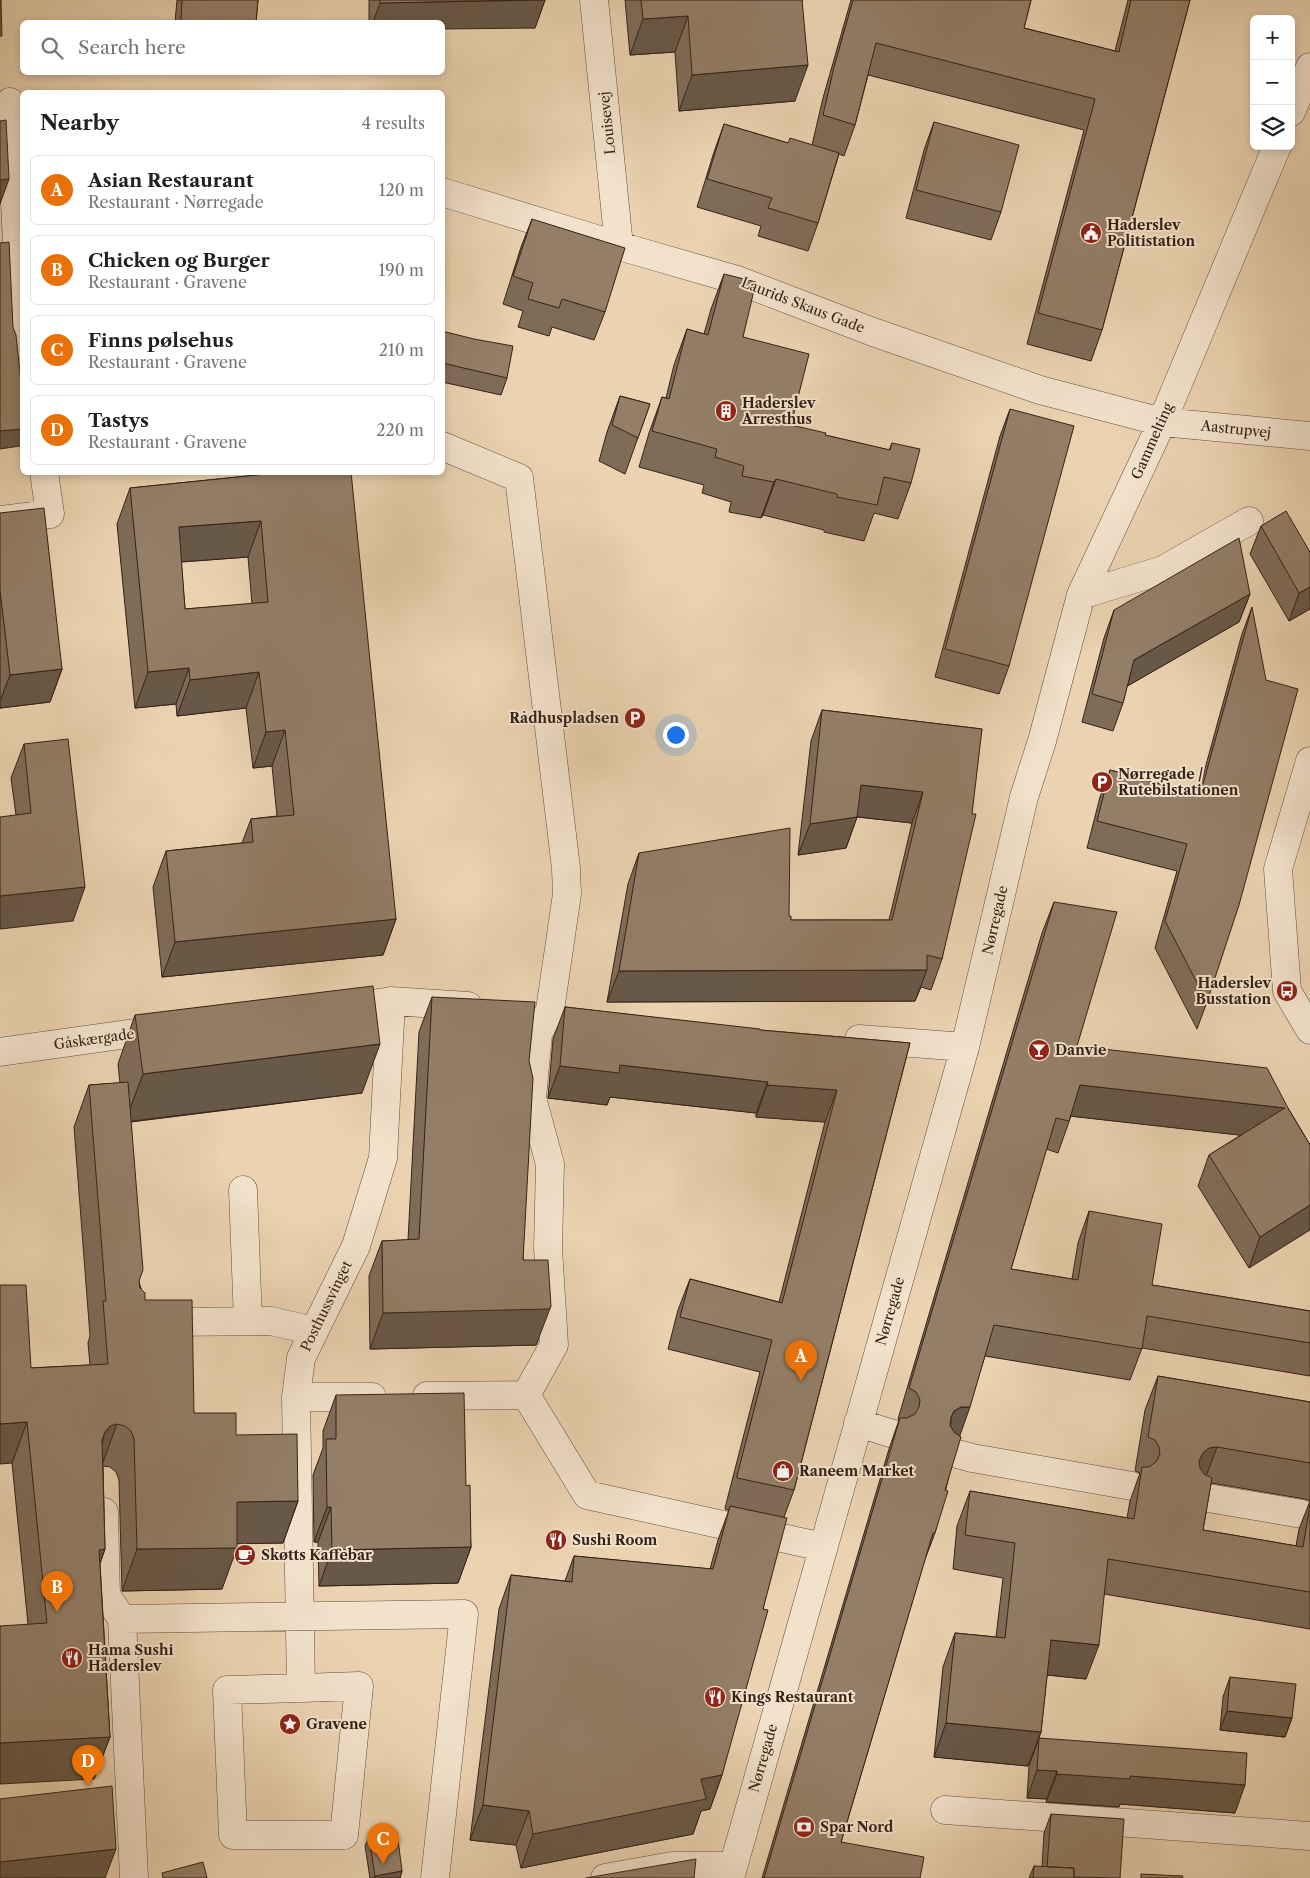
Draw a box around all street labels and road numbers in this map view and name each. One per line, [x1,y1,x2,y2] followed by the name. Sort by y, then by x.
[595,91,619,155] street label: Louisevej
[739,273,867,337] street label: Laurids Skaus Gade
[1127,399,1177,482] street label: Gammelting
[1199,416,1272,442] street label: Aastrupvej
[978,883,1012,956] street label: Nørregade
[53,1024,136,1054] street label: Gåskærgade
[296,1258,356,1354] street label: Posthussvinget
[872,1274,908,1347] street label: Nørregade
[745,1721,781,1794] street label: Nørregade

